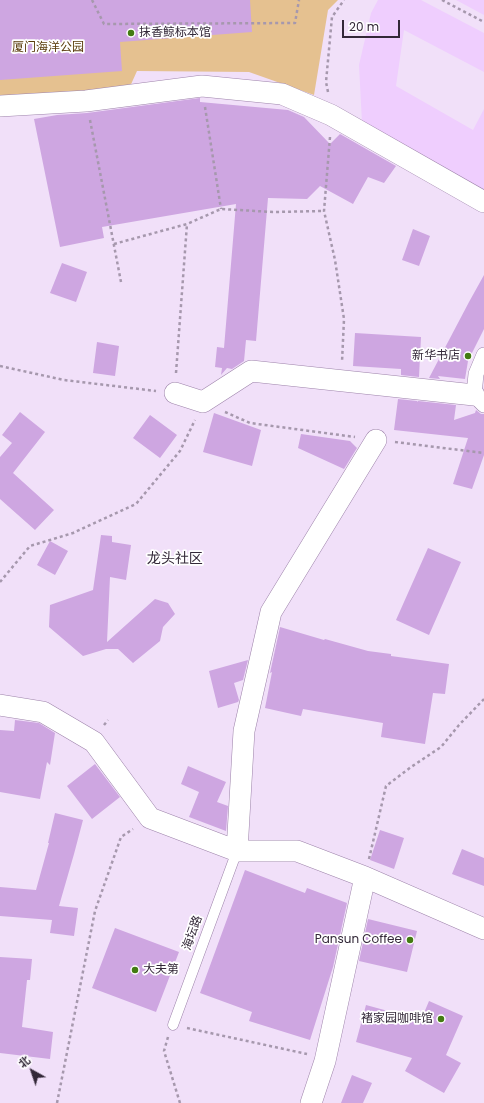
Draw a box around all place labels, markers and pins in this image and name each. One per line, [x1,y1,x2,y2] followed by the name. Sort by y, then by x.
[139,26,211,40] place label: 抹香鲸标本馆
[126,28,136,38] marker: 抹香鲸标本馆
[412,349,460,363] place label: 新华书店
[463,351,473,361] marker: 新华书店
[315,933,402,947] place label: Pansun Coffee
[405,935,415,945] marker: Pansun Coffee
[143,963,179,977] place label: 大夫第
[130,965,140,975] marker: 大夫第
[361,1012,433,1026] place label: 褚家园咖啡馆
[436,1014,446,1024] marker: 褚家园咖啡馆

